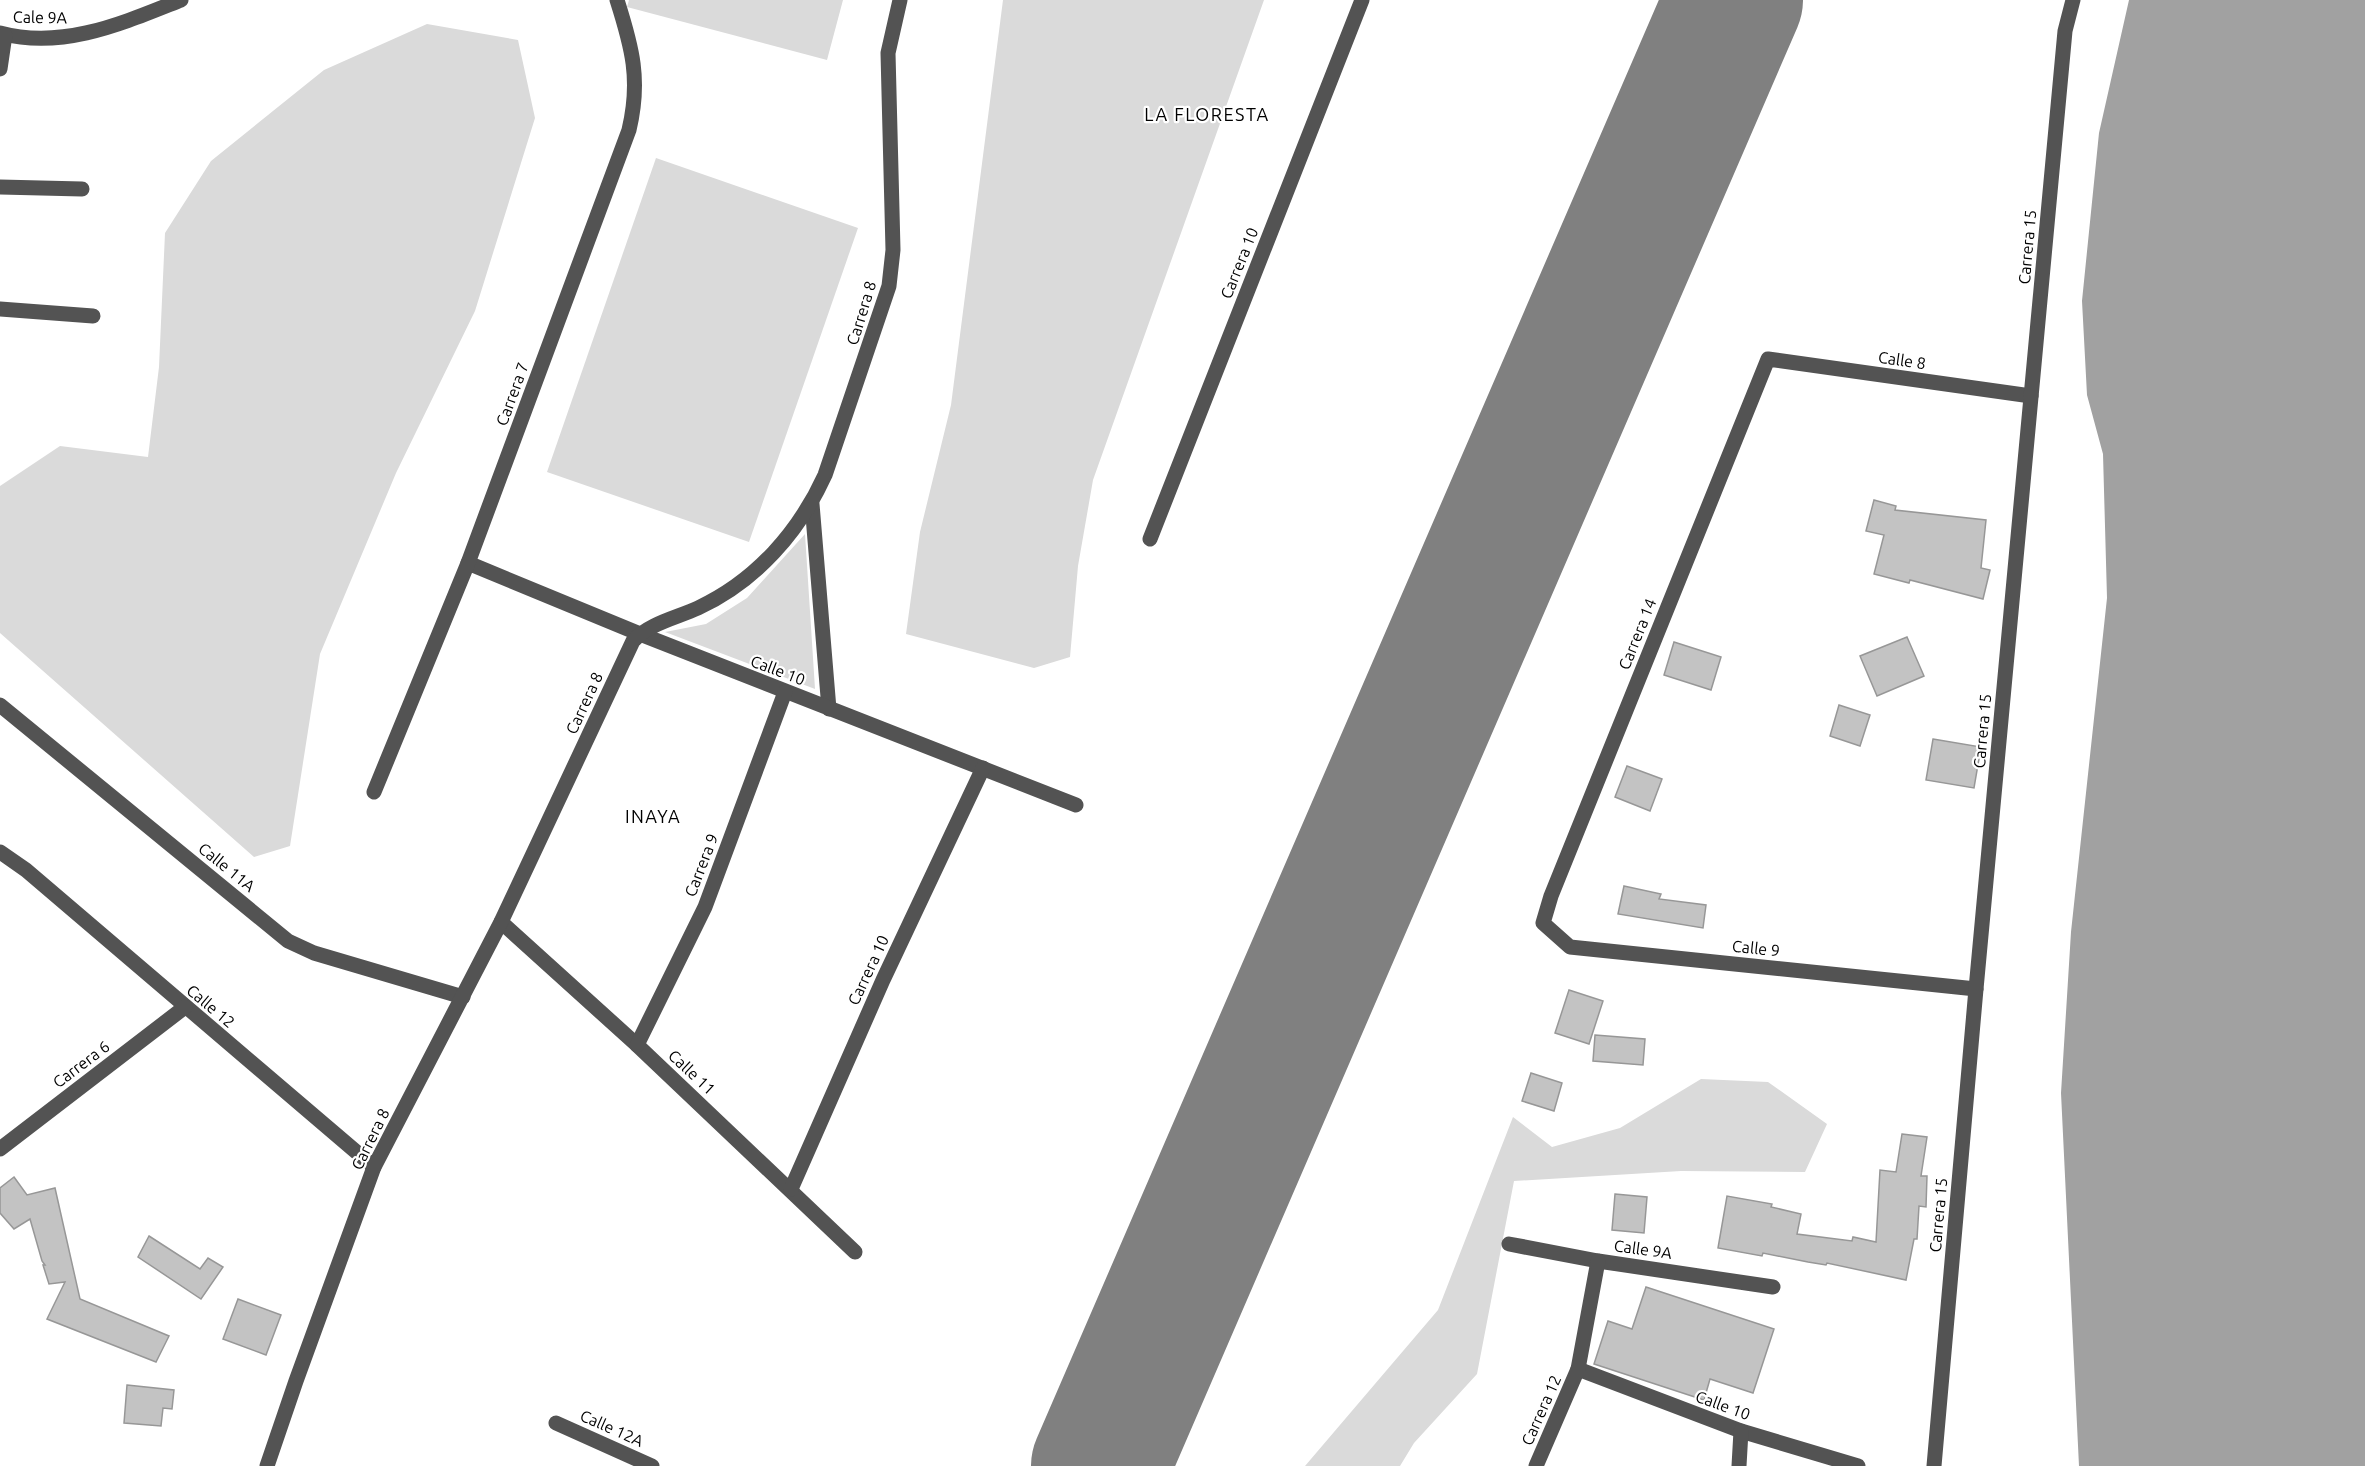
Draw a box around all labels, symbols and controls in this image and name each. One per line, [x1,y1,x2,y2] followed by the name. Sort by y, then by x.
[13,8,68,26] street label: Cale 9A
[1144,104,1270,124] district label: LA FLORESTA
[2015,209,2039,285] street label: Carrera 15
[1217,225,1261,301] street label: Carrera 10
[843,279,879,347] street label: Carrera 8
[1877,348,1927,372] street label: Calle 8
[492,360,532,428] street label: Carrera 7
[1615,596,1659,672] street label: Carrera 14
[748,651,808,689] street label: Calle 10
[562,669,606,737] street label: Carrera 8
[1970,693,1994,769] street label: Carrera 15
[625,806,681,826] district label: INAYA
[681,831,721,899] street label: Carrera 9
[195,839,259,896] street label: Calle 11A
[844,932,892,1008] street label: Carrera 10
[1731,937,1781,959] street label: Calle 9
[183,981,239,1031] street label: Calle 12
[49,1037,113,1091] street label: Carrera 6
[665,1046,719,1098] street label: Calle 11
[347,1105,393,1173] street label: Carrera 8
[1926,1177,1950,1253] street label: Carrera 15
[1613,1236,1674,1262] street label: Calle 9A
[1518,1372,1564,1448] street label: Carrera 12
[1693,1387,1753,1423] street label: Calle 10
[578,1406,647,1450] street label: Calle 12A

